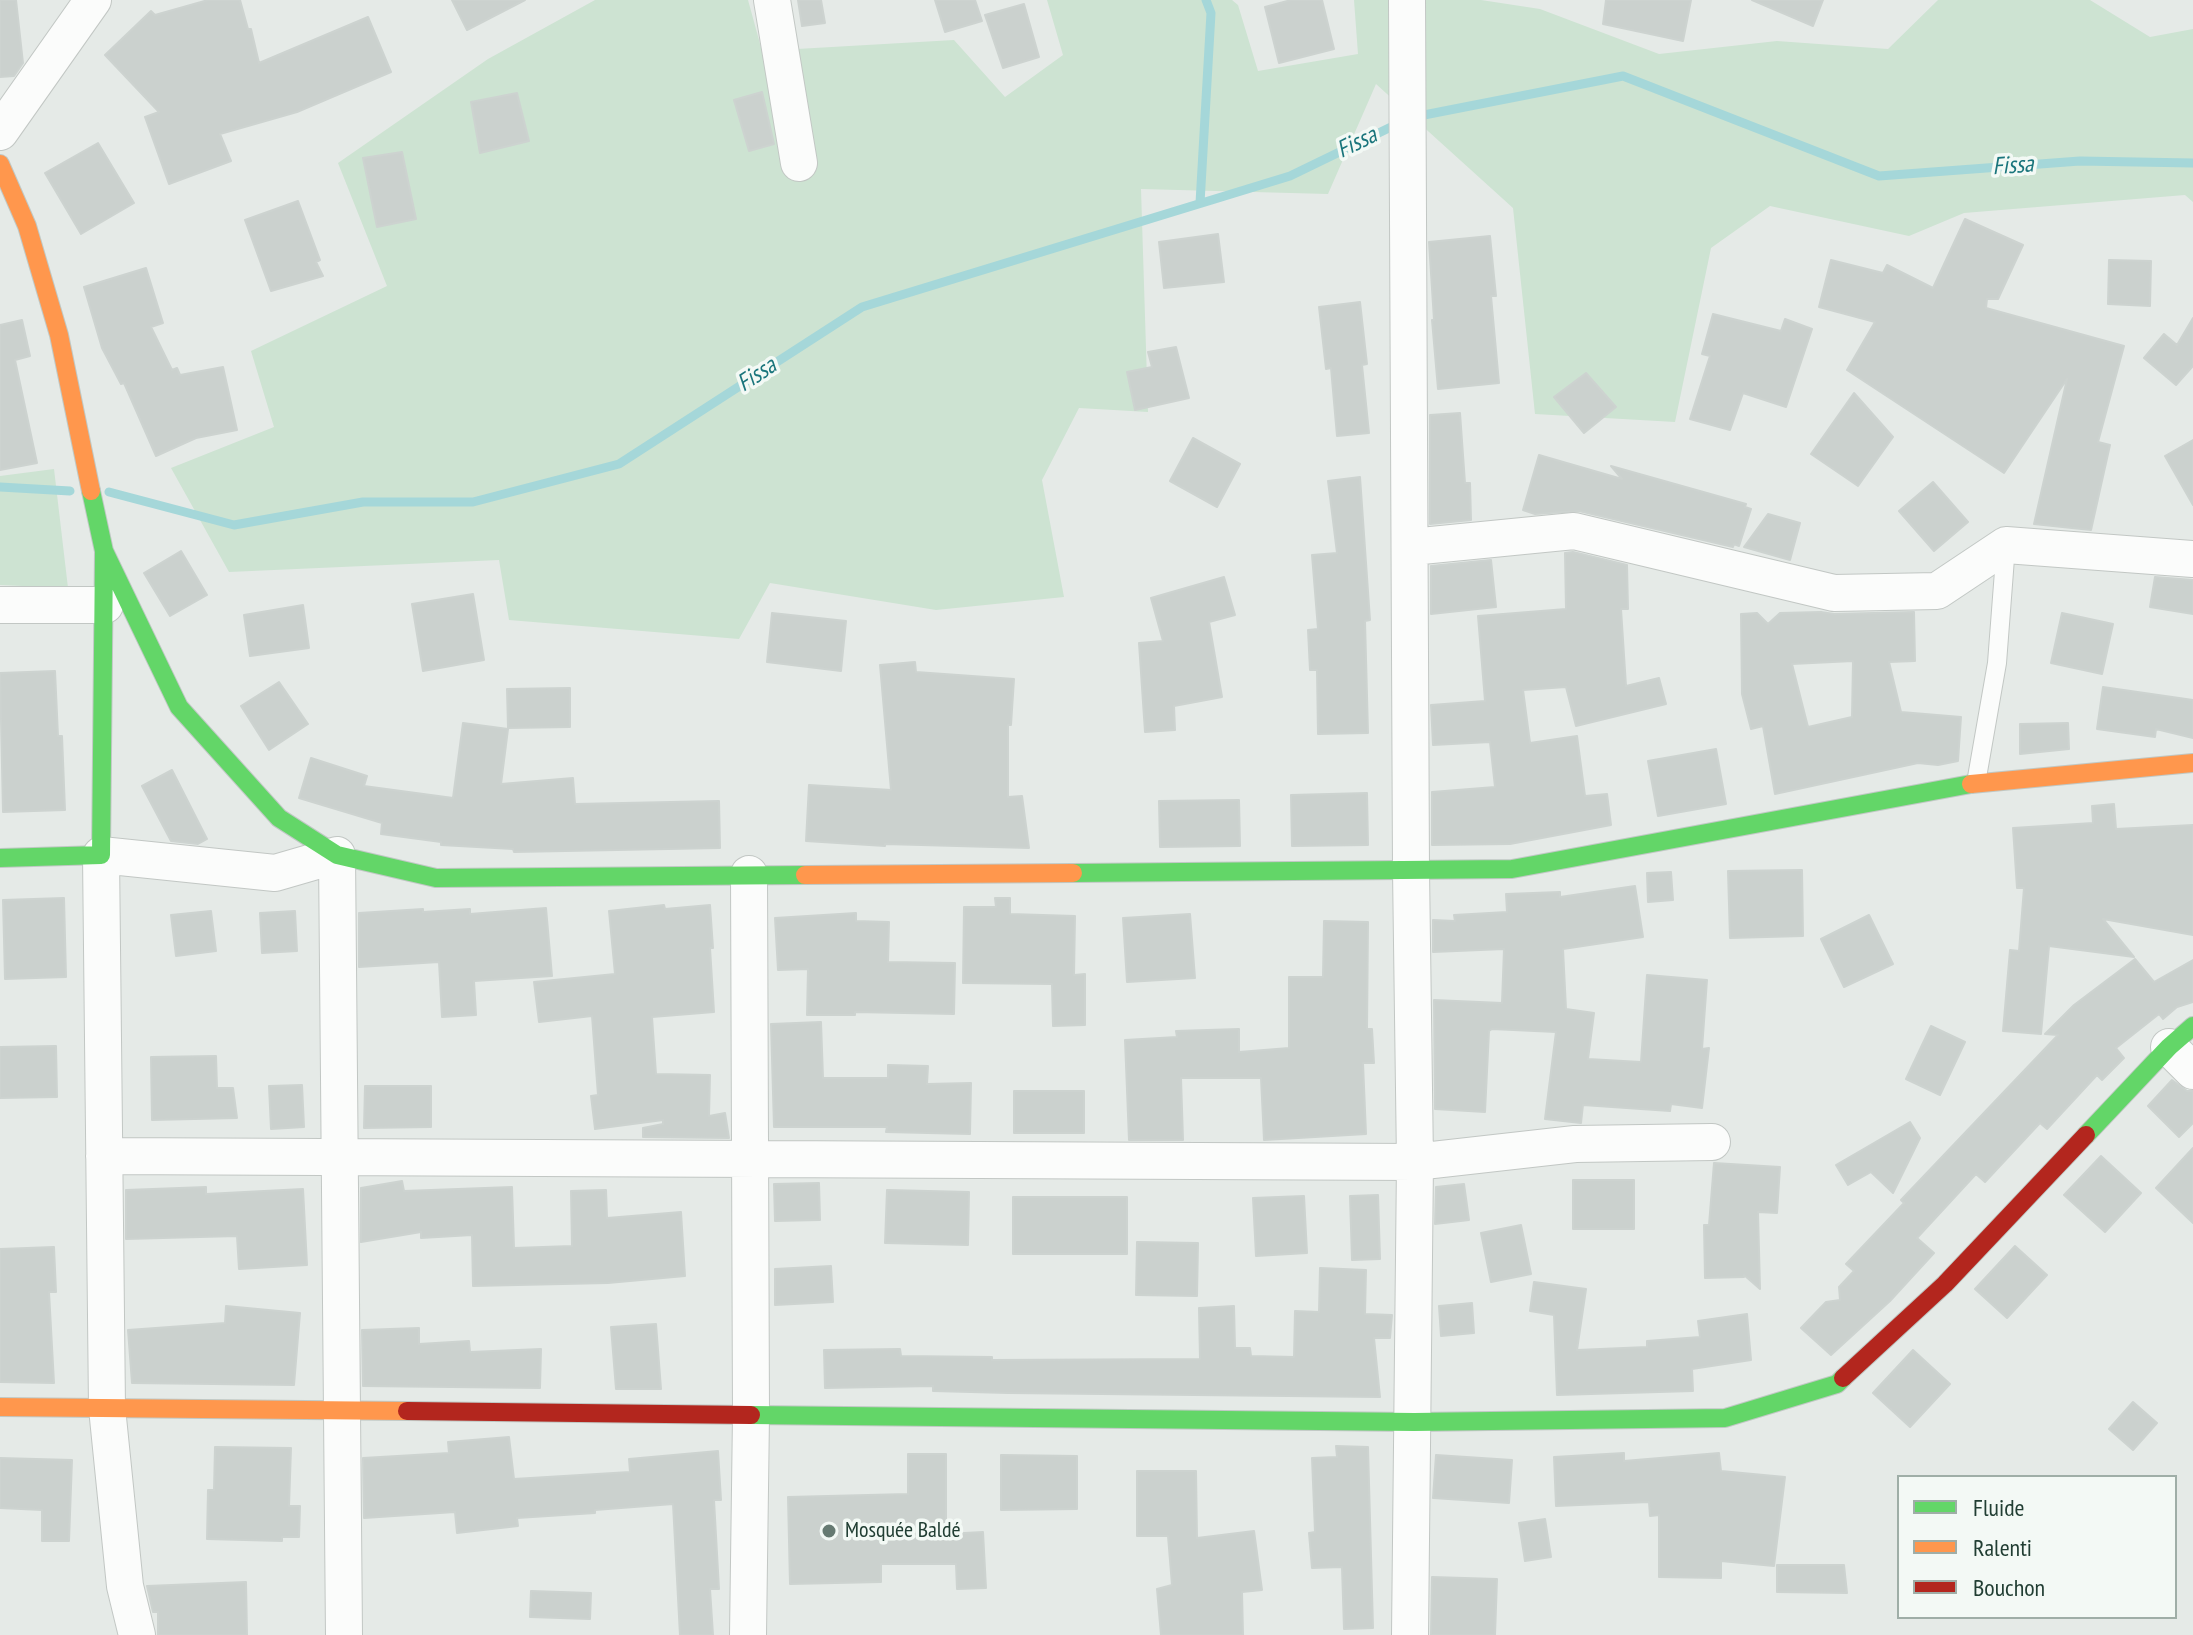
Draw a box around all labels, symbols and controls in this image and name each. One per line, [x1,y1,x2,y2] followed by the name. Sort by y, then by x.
[1332,121,1382,165] water label: Fissa
[1992,150,2034,182] water label: Fissa
[732,352,782,398] water label: Fissa
[1897,1475,2177,1619] legend
[1973,1492,2024,1523] text: Fluide
[845,1518,961,1544] place label: Mosquée Baldé
[820,1522,838,1540] marker: Mosquée Baldé
[1973,1532,2032,1563] text: Ralenti
[1973,1572,2045,1603] text: Bouchon

